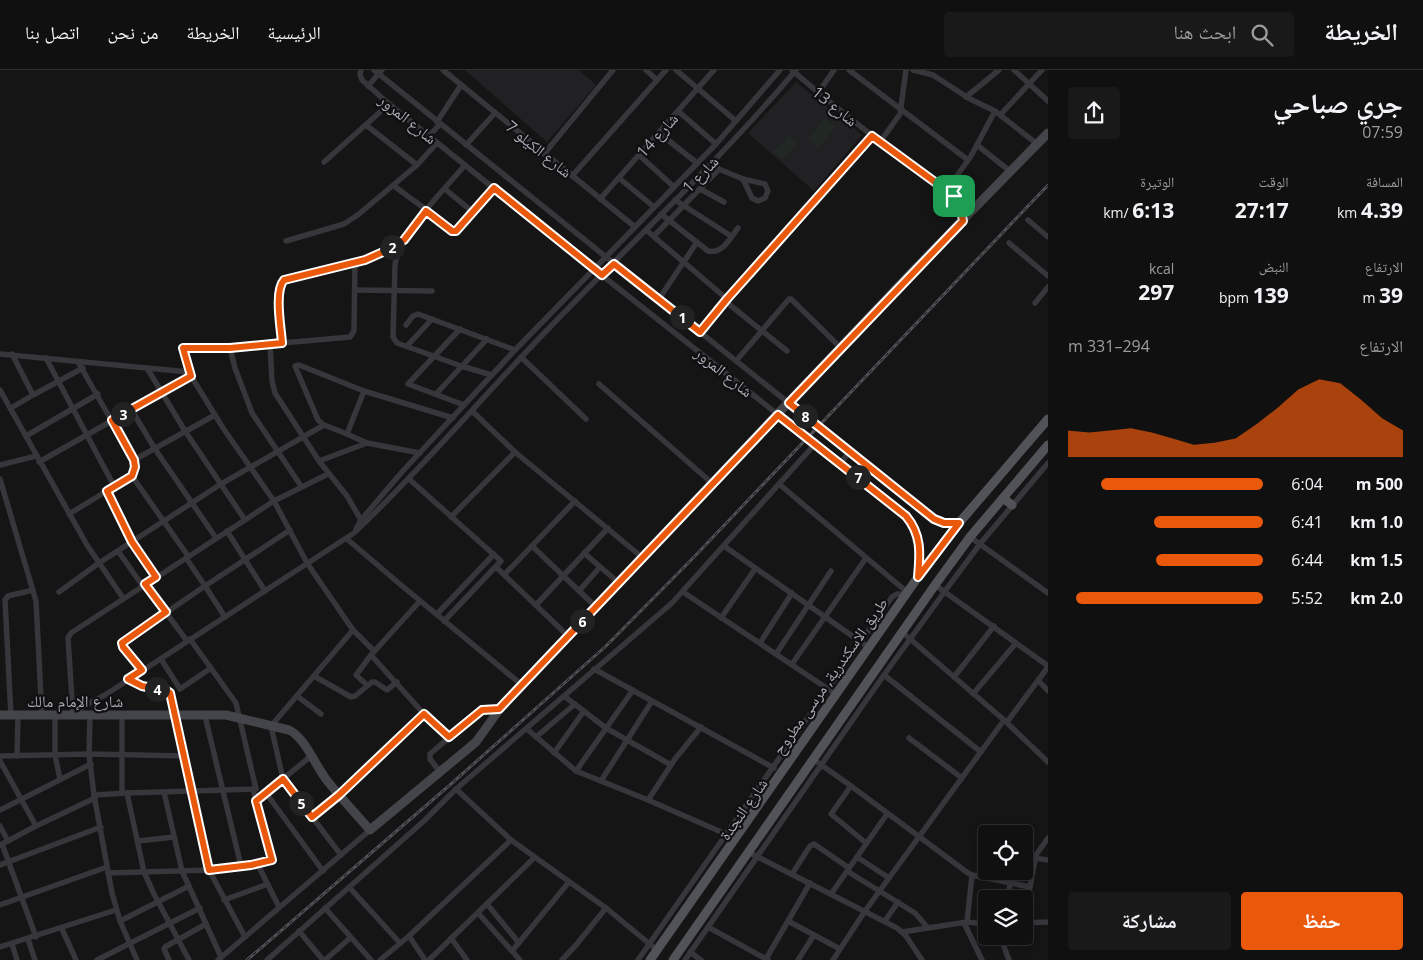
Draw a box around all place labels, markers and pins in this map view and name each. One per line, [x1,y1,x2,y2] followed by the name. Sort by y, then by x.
[933,175,975,217] pin
[380,234,404,260] pin: 2
[670,304,694,330] pin: 1
[110,402,136,426] pin: 3
[792,404,818,428] pin: 8
[846,464,870,490] pin: 7
[570,608,594,634] pin: 6
[144,676,170,702] pin: 4
[288,790,314,816] pin: 5

